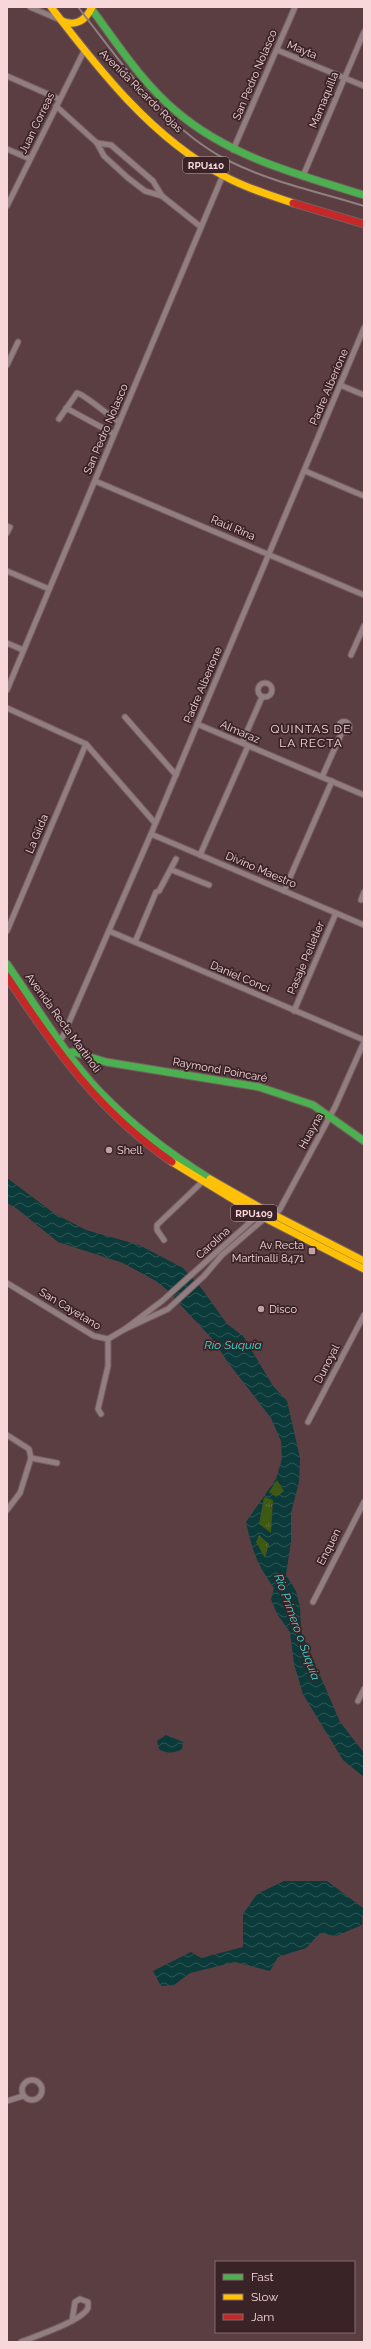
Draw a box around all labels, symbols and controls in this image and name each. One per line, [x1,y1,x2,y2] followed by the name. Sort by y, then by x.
[230,28,280,122] street label: San Pedro Nolasco
[285,38,319,62] street label: Mayta
[97,47,185,135] street label: Avenida Ricardo Rojas
[307,70,341,130] street label: Mamaquilla
[17,90,57,156] street label: Juan Correas
[183,157,229,173] road number: RPU110
[307,346,351,427] street label: Padre Alberione
[81,382,131,476] street label: San Pedro Nolasco
[209,513,257,543] street label: Raúl Rina
[181,644,225,725] street label: Padre Alberione
[218,718,262,746] street label: Almaraz
[270,722,352,750] district label: QUINTAS DE LA RECTA
[23,812,51,856] street label: La Gilda
[224,849,299,891] street label: Divino Maestro
[285,920,327,996] street label: Pasaje Pelletier
[208,959,272,995] street label: Daniel Conci
[23,971,103,1075] street label: Avenida Recta Martinoli
[172,1055,269,1085] street label: Raymond Poincaré
[296,1111,326,1151] street label: Huayna
[117,1144,143,1157] place label: Shell
[104,1145,114,1155] marker: Shell
[231,1205,277,1221] road number: RPU109
[193,1224,233,1262] street label: Carolina
[232,1239,304,1265] place label: Av Recta Martinalli 8471
[307,1246,317,1256] marker: Av Recta Martinalli 8471
[37,1285,104,1333] street label: San Cayetano
[269,1303,298,1316] place label: Disco
[256,1304,266,1314] marker: Disco
[204,1338,262,1352] water label: Río Suquía
[312,1342,342,1386] street label: Dunoyal
[314,1527,344,1567] street label: Enquen
[271,1572,323,1682] water label: Río Primero o Suquía
[215,2261,355,2333] legend
[251,2270,274,2284] text: Fast
[251,2290,278,2304] text: Slow
[251,2310,274,2324] text: Jam

